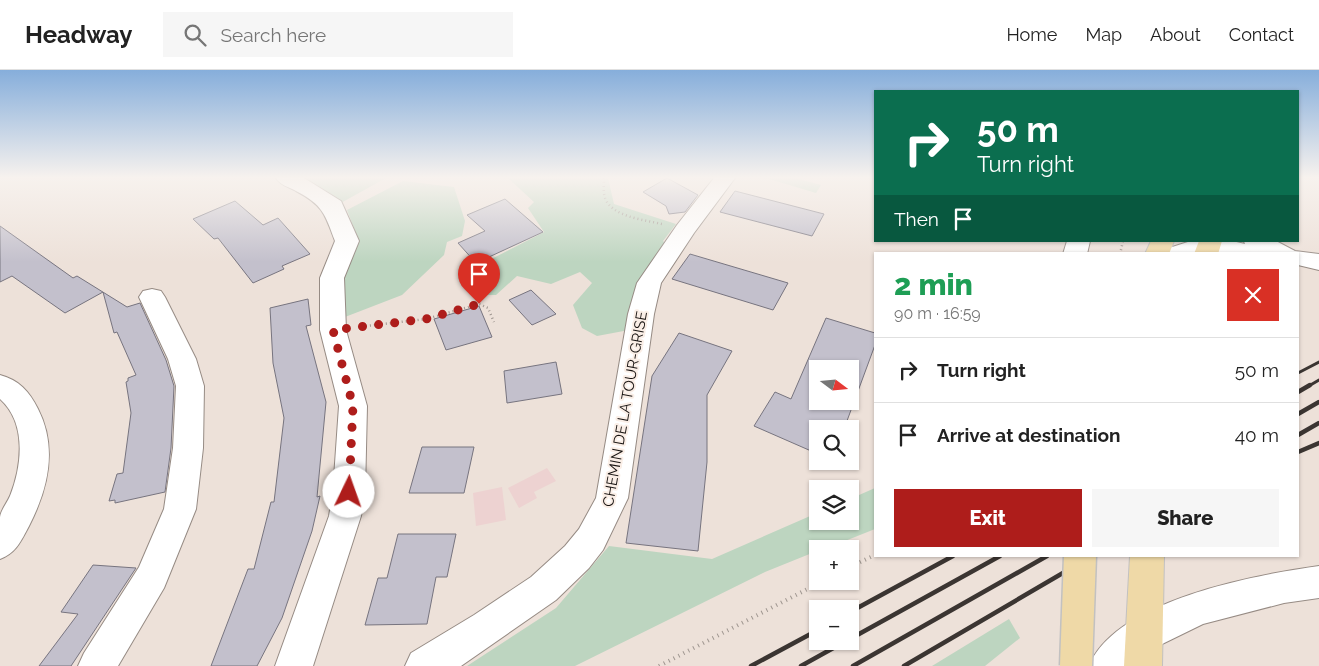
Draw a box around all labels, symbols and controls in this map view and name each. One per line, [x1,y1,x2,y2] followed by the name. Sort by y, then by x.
[163,12,513,57] search box
[25,20,133,49] text: Headway
[181,21,209,49] icon: search
[221,24,326,46] text: Search here
[1006,24,1057,45] text: Home
[1085,24,1122,45] text: Map
[1150,24,1201,45] text: About
[1229,24,1294,45] text: Contact
[977,109,1059,150] text: 50 m
[894,110,959,175] icon: right
[977,151,1074,177] text: Turn right
[949,205,977,233] icon: arrive
[894,208,939,230] text: Then
[458,253,500,304] pin
[465,260,493,288] icon: arrive
[894,267,973,302] text: 2 min
[1227,269,1279,321] button: close
[894,304,981,323] text: 90 m · 16:59
[599,310,651,508] street label: CHEMIN DE LA TOUR-GRISE
[894,356,922,384] icon: right
[937,359,1026,381] text: Turn right
[1235,359,1279,381] text: 50 m
[809,360,859,410] north arrow
[809,360,859,650] map controls
[809,420,859,470] button: search
[894,421,922,449] icon: arrive
[937,424,1121,446] text: Arrive at destination
[1235,424,1279,446] text: 40 m
[322,465,374,517] position arrow
[809,480,859,530] button: layers
[894,489,1082,547] button: Exit
[1092,489,1279,547] button: Share
[809,540,859,590] button: +
[809,600,859,650] button: −

